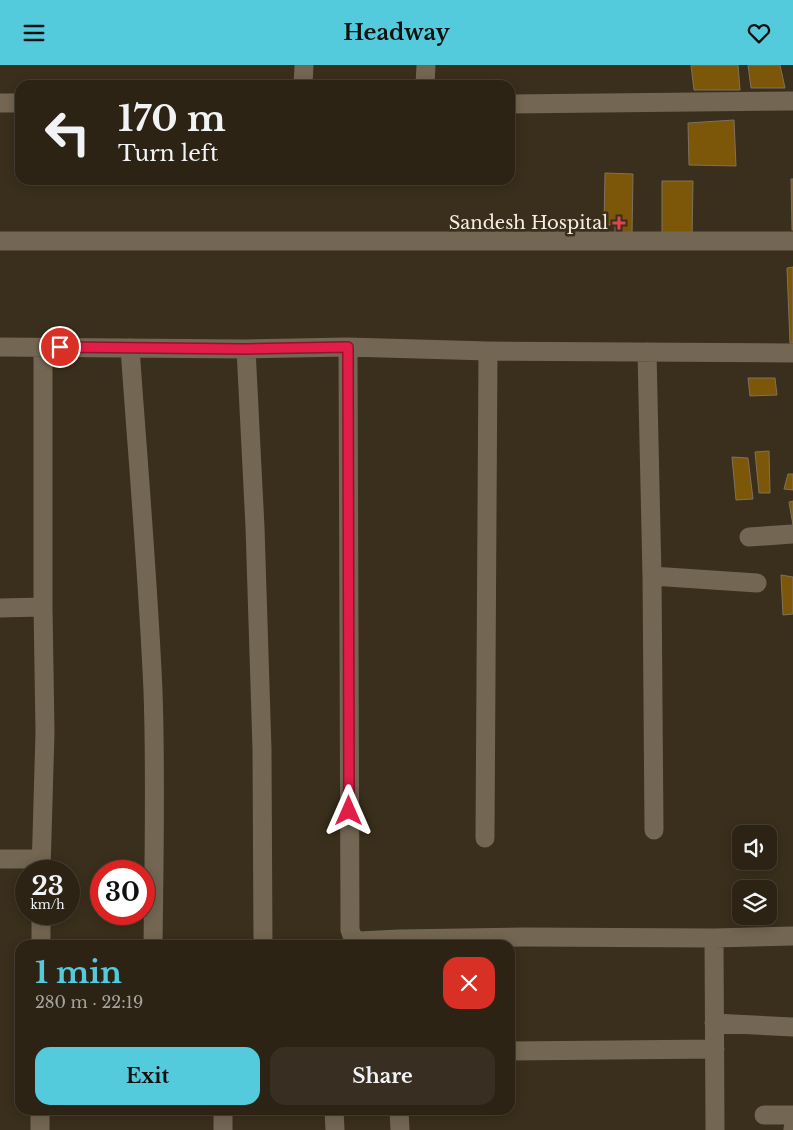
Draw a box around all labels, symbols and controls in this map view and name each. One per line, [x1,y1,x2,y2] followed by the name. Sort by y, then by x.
[20,19,48,47] icon: menu
[343,19,450,46] text: Headway
[745,19,773,47] icon: heart
[118,97,226,140] text: 170 m
[35,100,100,165] icon: left
[118,140,218,167] text: Turn left
[449,212,608,234] place label: Sandesh Hospital
[612,216,626,230] marker: Sandesh Hospital
[39,326,81,368] pin
[46,333,74,361] icon: arrive
[322,784,374,836] position arrow
[732,825,777,925] map controls
[732,825,777,870] button: sound
[90,860,155,925] speed limit sign: 30
[31,871,64,902] text: 23
[732,880,777,925] button: layers
[30,897,65,912] text: km/h
[35,954,122,991] text: 1 min
[443,957,495,1009] button: close
[35,992,143,1012] text: 280 m · 22:19
[35,1047,260,1105] button: Exit
[270,1047,495,1105] button: Share

